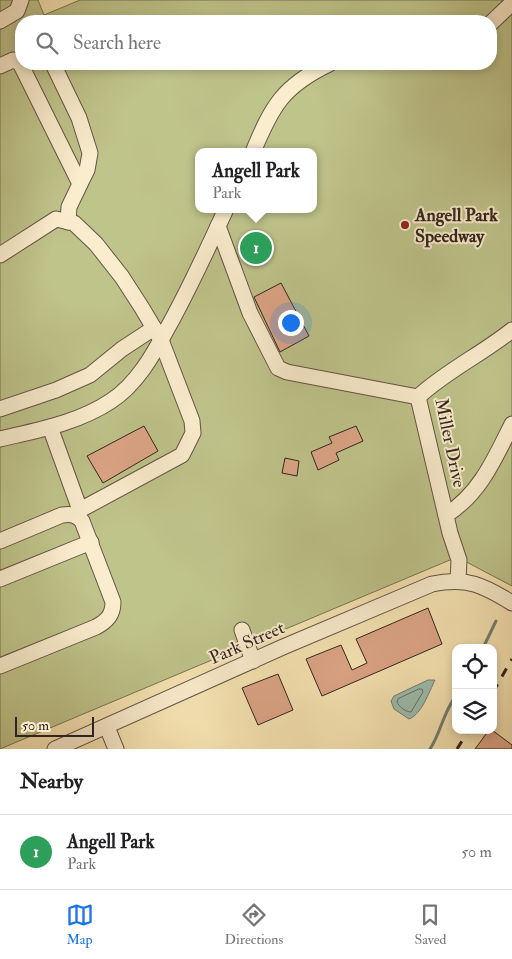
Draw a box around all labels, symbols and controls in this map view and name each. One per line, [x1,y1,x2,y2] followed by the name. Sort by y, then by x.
[15,15,497,70] search box
[33,29,61,57] icon: search
[73,31,161,55] text: Search here
[195,148,317,213] popup
[212,159,300,183] text: Angell Park
[212,183,241,203] text: Park
[414,204,498,248] place label: Angell Park Speedway
[399,219,411,231] marker: Angell Park Speedway
[240,229,272,267] pin: 1
[278,310,304,336] your location
[429,396,471,490] street label: Miller Drive
[206,616,288,670] street label: Park Street
[452,644,497,734] map controls
[452,644,497,689] button: locate
[452,689,497,734] button: layers
[15,714,94,737] scale bar
[22,717,49,734] text: 50 m
[20,768,83,795] text: Nearby
[67,830,155,854] text: Angell Park
[33,842,39,862] text: 1
[461,842,492,862] text: 50 m
[67,854,96,874] text: Park
[66,901,94,948] tab: Map
[225,901,283,948] tab: Directions
[414,901,446,948] tab: Saved

